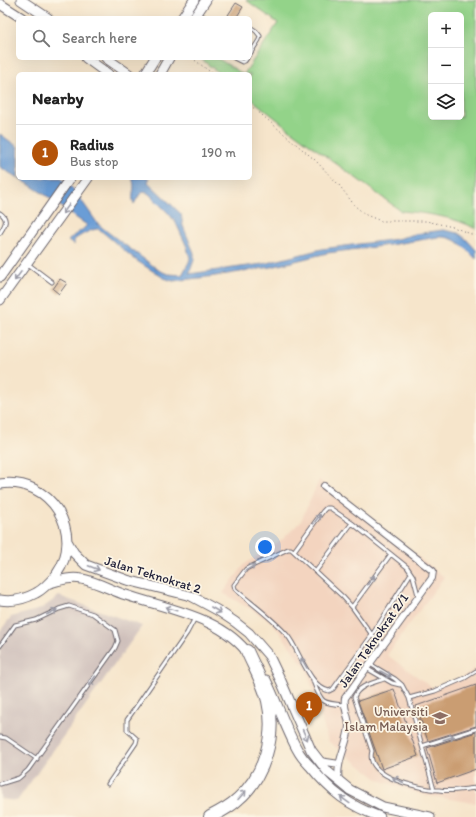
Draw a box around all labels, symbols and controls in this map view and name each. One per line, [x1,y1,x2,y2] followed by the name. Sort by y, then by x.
[428,12,464,120] map controls
[428,12,464,48] button: +
[16,16,252,60] search box
[30,27,52,49] icon: search
[62,29,137,47] text: Search here
[428,48,464,84] button: −
[428,84,464,120] button: layers
[32,88,84,108] text: Nearby
[70,136,114,154] text: Radius
[42,145,48,160] text: 1
[201,145,236,160] text: 190 m
[70,154,118,169] text: Bus stop
[61,204,70,215] one-way arrow
[14,270,22,281] one-way arrow
[313,514,321,525] one-way arrow
[255,537,275,557] your location
[103,553,203,596] street label: Jalan Teknokrat 2
[244,563,256,571] one-way arrow
[87,565,99,573] one-way arrow
[367,575,376,586] one-way arrow
[335,590,411,690] street label: Jalan Teknokrat 2/1
[164,605,177,612] one-way arrow
[210,607,222,615] one-way arrow
[46,608,58,615] one-way arrow
[299,657,307,669] one-way arrow
[380,671,392,678] one-way arrow
[88,675,96,686] one-way arrow
[296,692,322,725] pin: 1
[344,704,429,734] place label: Universiti Islam Malaysia
[431,709,449,727] school or university icon: Universiti Islam Malaysia
[302,729,309,741] one-way arrow
[442,734,455,741] one-way arrow
[393,776,405,784] one-way arrow
[237,790,247,800] one-way arrow
[340,796,351,804] one-way arrow

